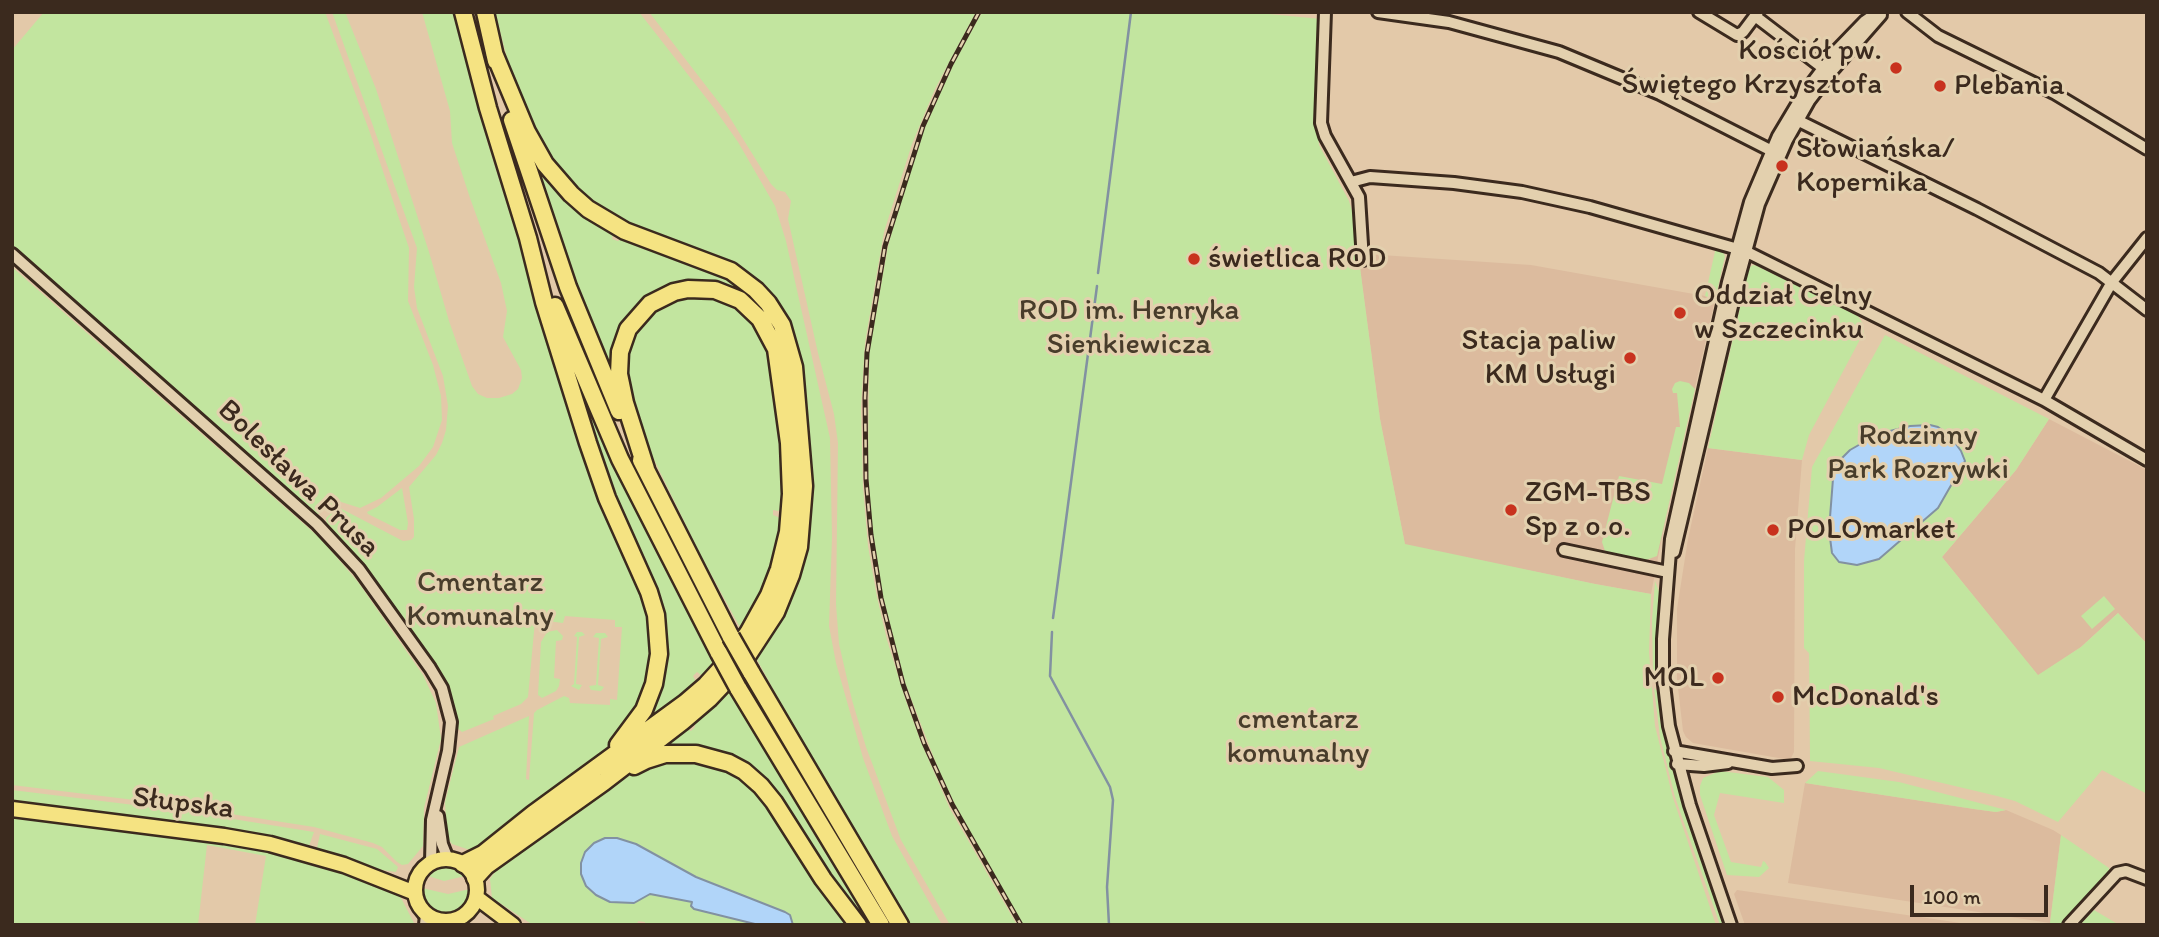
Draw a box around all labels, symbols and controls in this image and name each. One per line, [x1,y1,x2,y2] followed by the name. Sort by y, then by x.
[1622,33,1882,104] place label: Kościół pw. Świętego Krzysztofa
[1888,60,1904,76] marker: Kościół pw. Świętego Krzysztofa
[1954,68,2065,104] place label: Plebania
[1932,78,1948,94] marker: Plebania
[1796,131,1955,202] place label: Słowiańska/ Kopernika
[1774,158,1790,174] marker: Słowiańska/ Kopernika
[1208,241,1386,277] place label: świetlica ROD
[1186,251,1202,267] marker: świetlica ROD
[1694,278,1872,348] place label: Oddział Celny w Szczecinku
[1019,293,1239,364] park label: ROD im. Henryka Sienkiewicza
[1672,305,1688,321] marker: Oddział Celny w Szczecinku
[1462,323,1616,394] place label: Stacja paliw KM Usługi
[1622,350,1638,366] marker: Stacja paliw KM Usługi
[209,393,387,565] street label: Bolesława Prusa
[1827,418,2009,488] park label: Rodzinny Park Rozrywki
[1525,475,1651,546] place label: ZGM-TBS Sp z o.o.
[1503,502,1519,518] marker: ZGM-TBS Sp z o.o.
[1787,512,1956,548] place label: POLOmarket
[1765,522,1781,538] marker: POLOmarket
[406,565,554,636] park label: Cmentarz Komunalny
[1644,660,1704,696] place label: MOL
[1710,670,1726,686] marker: MOL
[1792,679,1939,715] place label: McDonald's
[1770,689,1786,705] marker: McDonald's
[1227,702,1369,772] park label: cmentarz komunalny
[130,780,236,828] street label: Słupska
[1914,870,2052,914] scale bar
[1923,884,1981,909] text: 100 m

